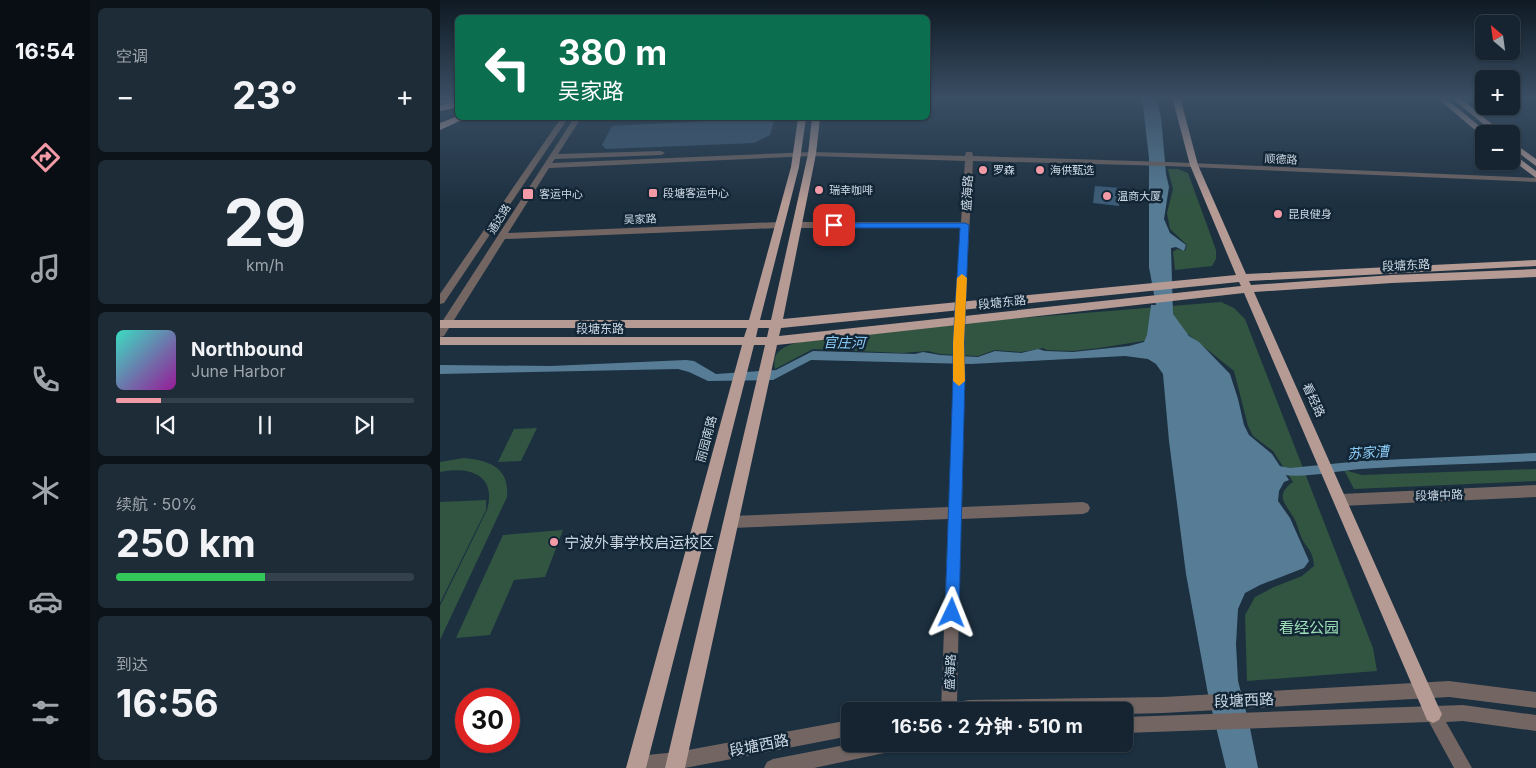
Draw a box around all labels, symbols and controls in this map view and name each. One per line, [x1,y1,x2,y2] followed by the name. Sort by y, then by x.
[1475,15,1520,60] north arrow
[1475,15,1520,170] map controls
[558,31,667,73] text: 380 m
[475,35,540,100] icon: left
[15,38,75,64] text: 16:54
[116,46,148,66] text: 空调
[1475,70,1520,115] button: +
[232,72,298,118] text: 23°
[558,78,624,104] text: 吴家路
[116,79,135,113] text: −
[395,79,414,113] text: +
[1475,125,1520,170] button: −
[28,140,63,175] icon: directions
[1264,151,1298,167] street label: 顺德路
[993,163,1015,177] place label: 罗森
[1050,163,1094,177] place label: 海供甄选
[977,164,989,176] marker: 罗森
[1034,164,1046,176] marker: 海供甄选
[959,175,975,211] street label: 盛海路
[223,183,307,262] text: 29
[829,183,873,197] place label: 瑞幸咖啡
[813,184,825,196] marker: 瑞幸咖啡
[663,186,729,200] place label: 段塘客运中心
[521,187,535,201] marker: 客运中心
[539,187,583,201] place label: 客运中心
[647,187,659,199] marker: 段塘客运中心
[1117,189,1161,203] place label: 温商大厦
[1101,190,1113,202] marker: 温商大厦
[484,201,514,237] street label: 通达路
[813,204,855,246] pin
[1288,207,1332,221] place label: 昆良健身
[1272,208,1284,220] marker: 昆良健身
[623,211,657,227] street label: 吴家路
[820,211,848,239] icon: arrive
[28,251,63,286] icon: music
[246,255,284,275] text: km/h
[1382,256,1430,274] street label: 段塘东路
[977,292,1027,312] street label: 段塘东路
[576,321,624,336] street label: 段塘东路
[823,333,868,351] water label: 官庄河
[191,338,303,361] text: Northbound
[191,361,285,381] text: June Harbor
[28,362,63,397] icon: phone
[1300,381,1328,419] street label: 看经路
[152,411,180,439] icon: previous
[251,411,279,439] icon: pause
[350,411,378,439] icon: next
[693,414,719,464] street label: 丽园南路
[1346,442,1393,462] water label: 苏家漕
[28,473,63,508] icon: climate
[1415,487,1463,503] street label: 段塘中路
[116,494,197,514] text: 续航 · 50%
[116,520,256,566] text: 250 km
[564,533,714,552] place label: 宁波外事学校启运校区
[548,536,560,548] marker: 宁波外事学校启运校区
[28,584,63,619] icon: car
[925,586,977,638] position arrow
[1279,618,1339,637] park label: 看经公园
[116,654,148,674] text: 到达
[942,654,958,690] street label: 盛海路
[116,680,219,726] text: 16:56
[455,688,520,753] speed limit sign: 30
[1214,689,1274,711] street label: 段塘西路
[28,695,63,730] icon: filters
[891,715,1083,738] text: 16:56 · 2 分钟 · 510 m
[728,730,790,760] street label: 段塘西路

